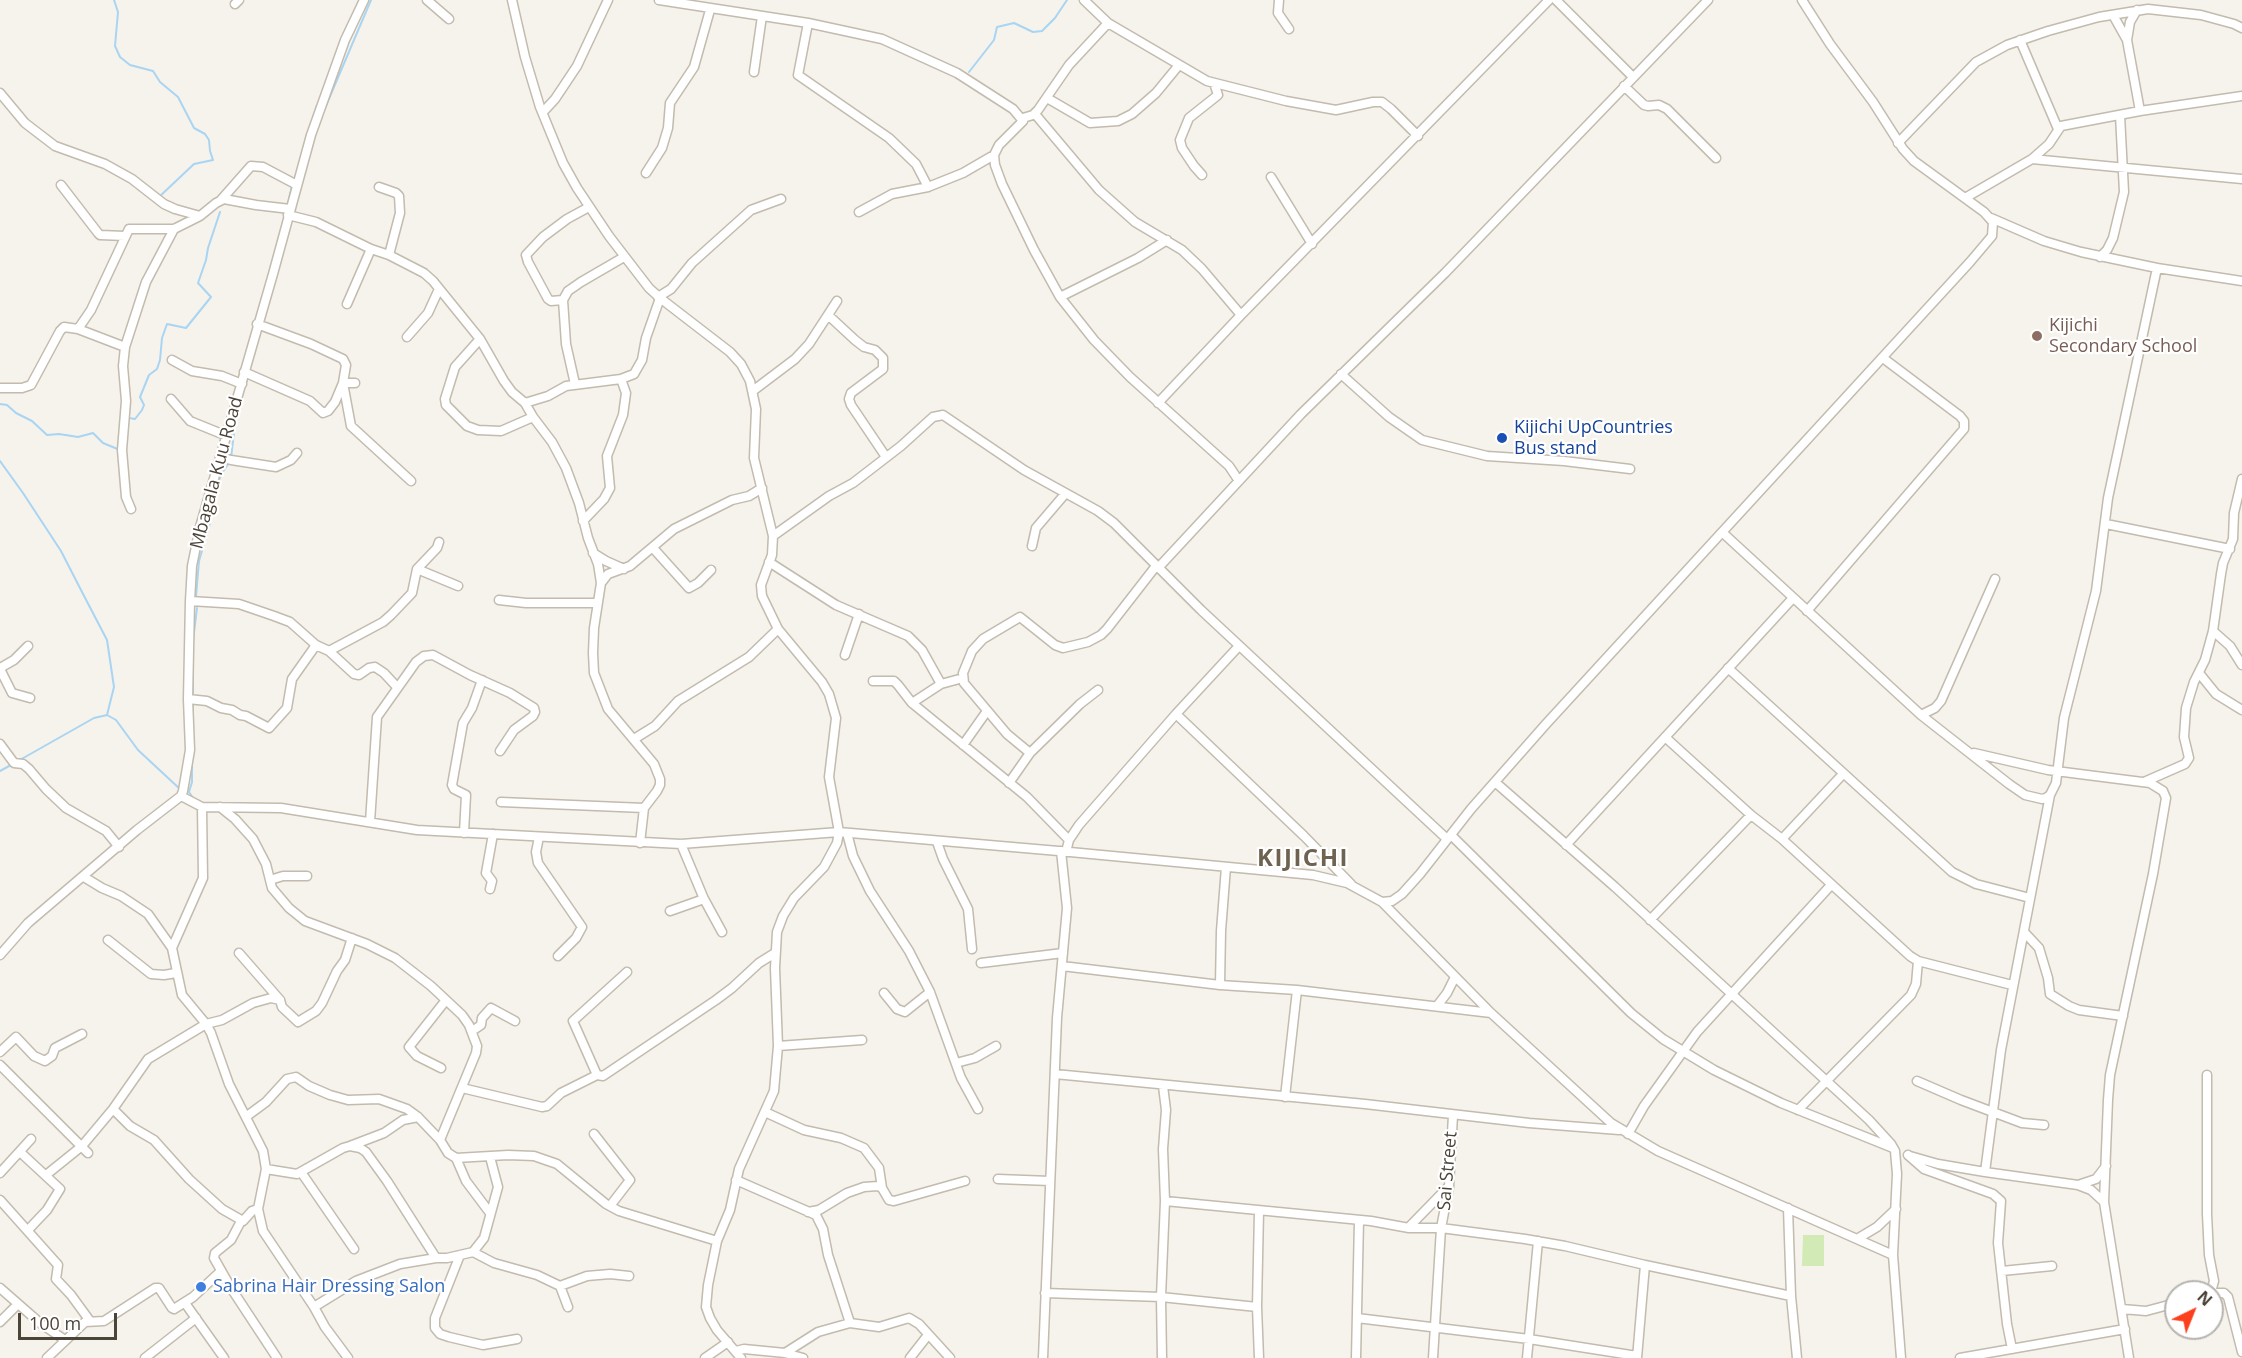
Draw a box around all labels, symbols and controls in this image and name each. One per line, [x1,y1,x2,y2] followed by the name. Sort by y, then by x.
[2049,315,2197,358] place label: Kijichi Secondary School
[2030,329,2044,343] marker: Kijichi Secondary School
[186,394,248,552] street label: Mbagala Kuu Road
[1514,417,1673,460] place label: Kijichi UpCountries Bus stand
[1495,431,1509,445] marker: Kijichi UpCountries Bus stand
[1257,845,1349,873] district label: KIJICHI
[1434,1131,1462,1211] street label: Sai Street
[213,1276,445,1298] place label: Sabrina Hair Dressing Salon
[194,1280,208,1294] marker: Sabrina Hair Dressing Salon
[2164,1280,2224,1340] north arrow
[2193,1286,2217,1311] text: N
[21,1301,120,1339] scale bar
[29,1311,81,1335] text: 100 m

